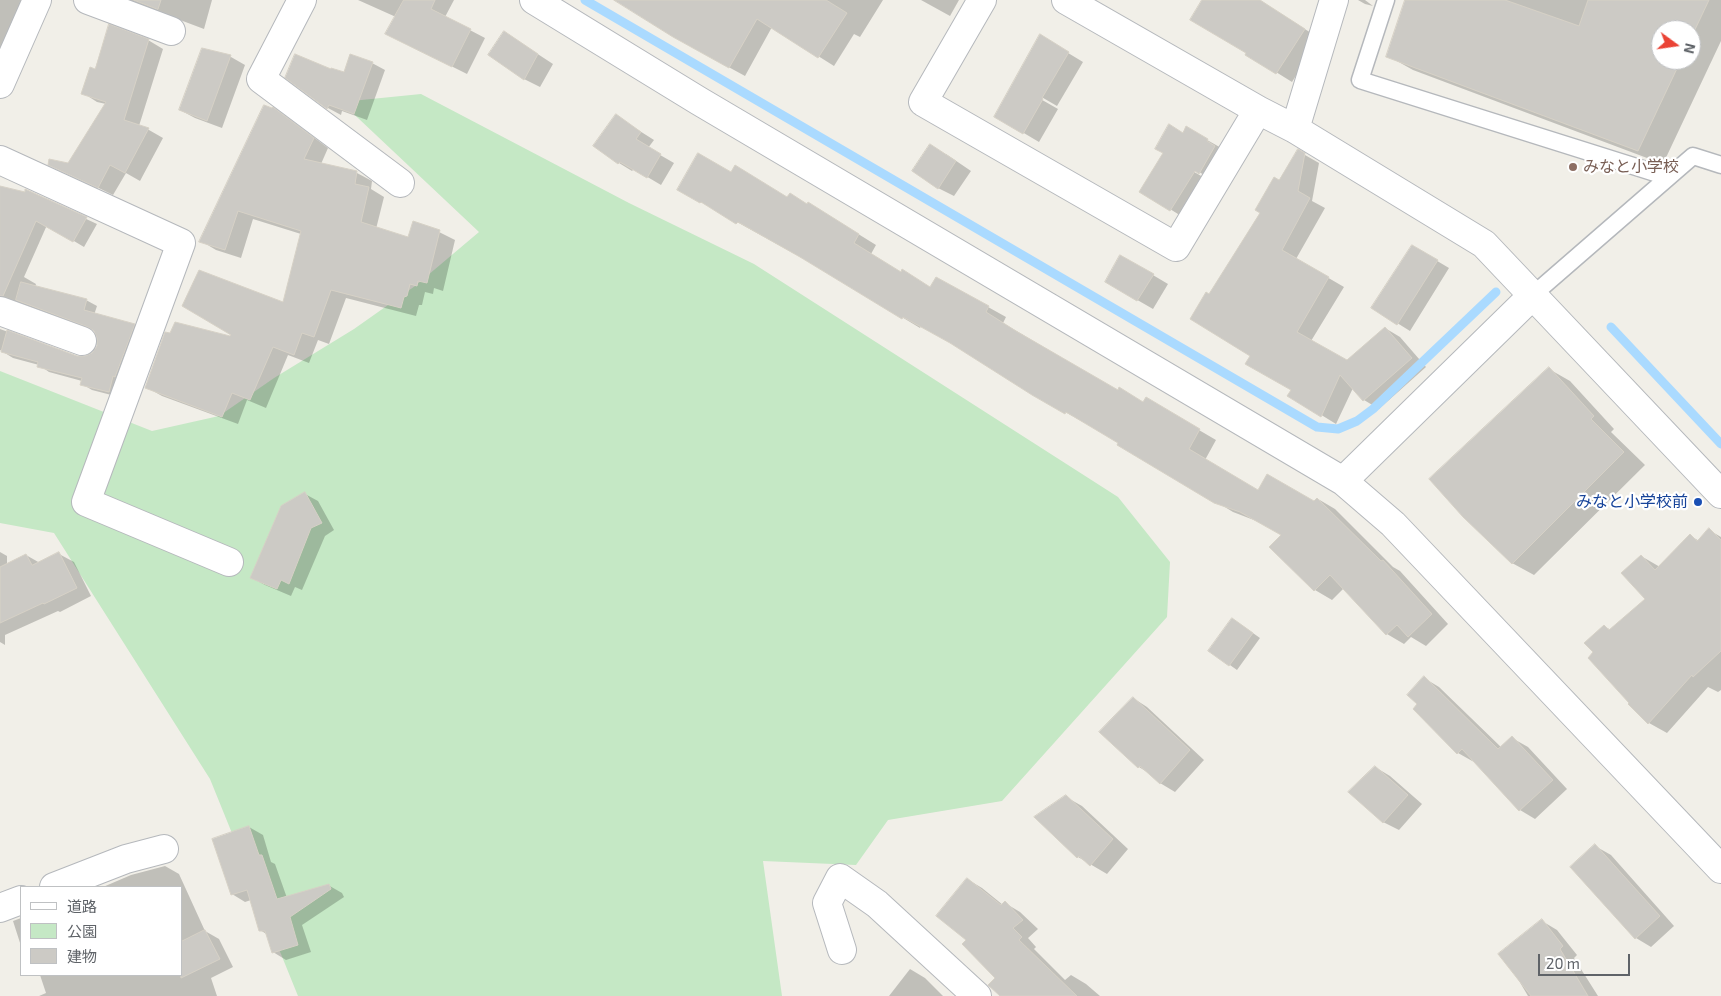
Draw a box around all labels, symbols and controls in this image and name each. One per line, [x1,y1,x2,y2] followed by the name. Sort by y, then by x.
[1651,20,1701,70] north arrow
[1681,42,1700,55] text: N
[1583,157,1679,177] place label: みなと小学校
[1567,161,1579,173] marker: みなと小学校
[1576,492,1688,512] place label: みなと小学校前
[1692,496,1704,508] marker: みなと小学校前
[20,886,182,976] legend
[67,897,97,915] text: 道路
[67,922,97,940] text: 公園
[1541,944,1634,976] scale bar
[67,947,97,965] text: 建物
[1546,954,1580,972] text: 20 m

